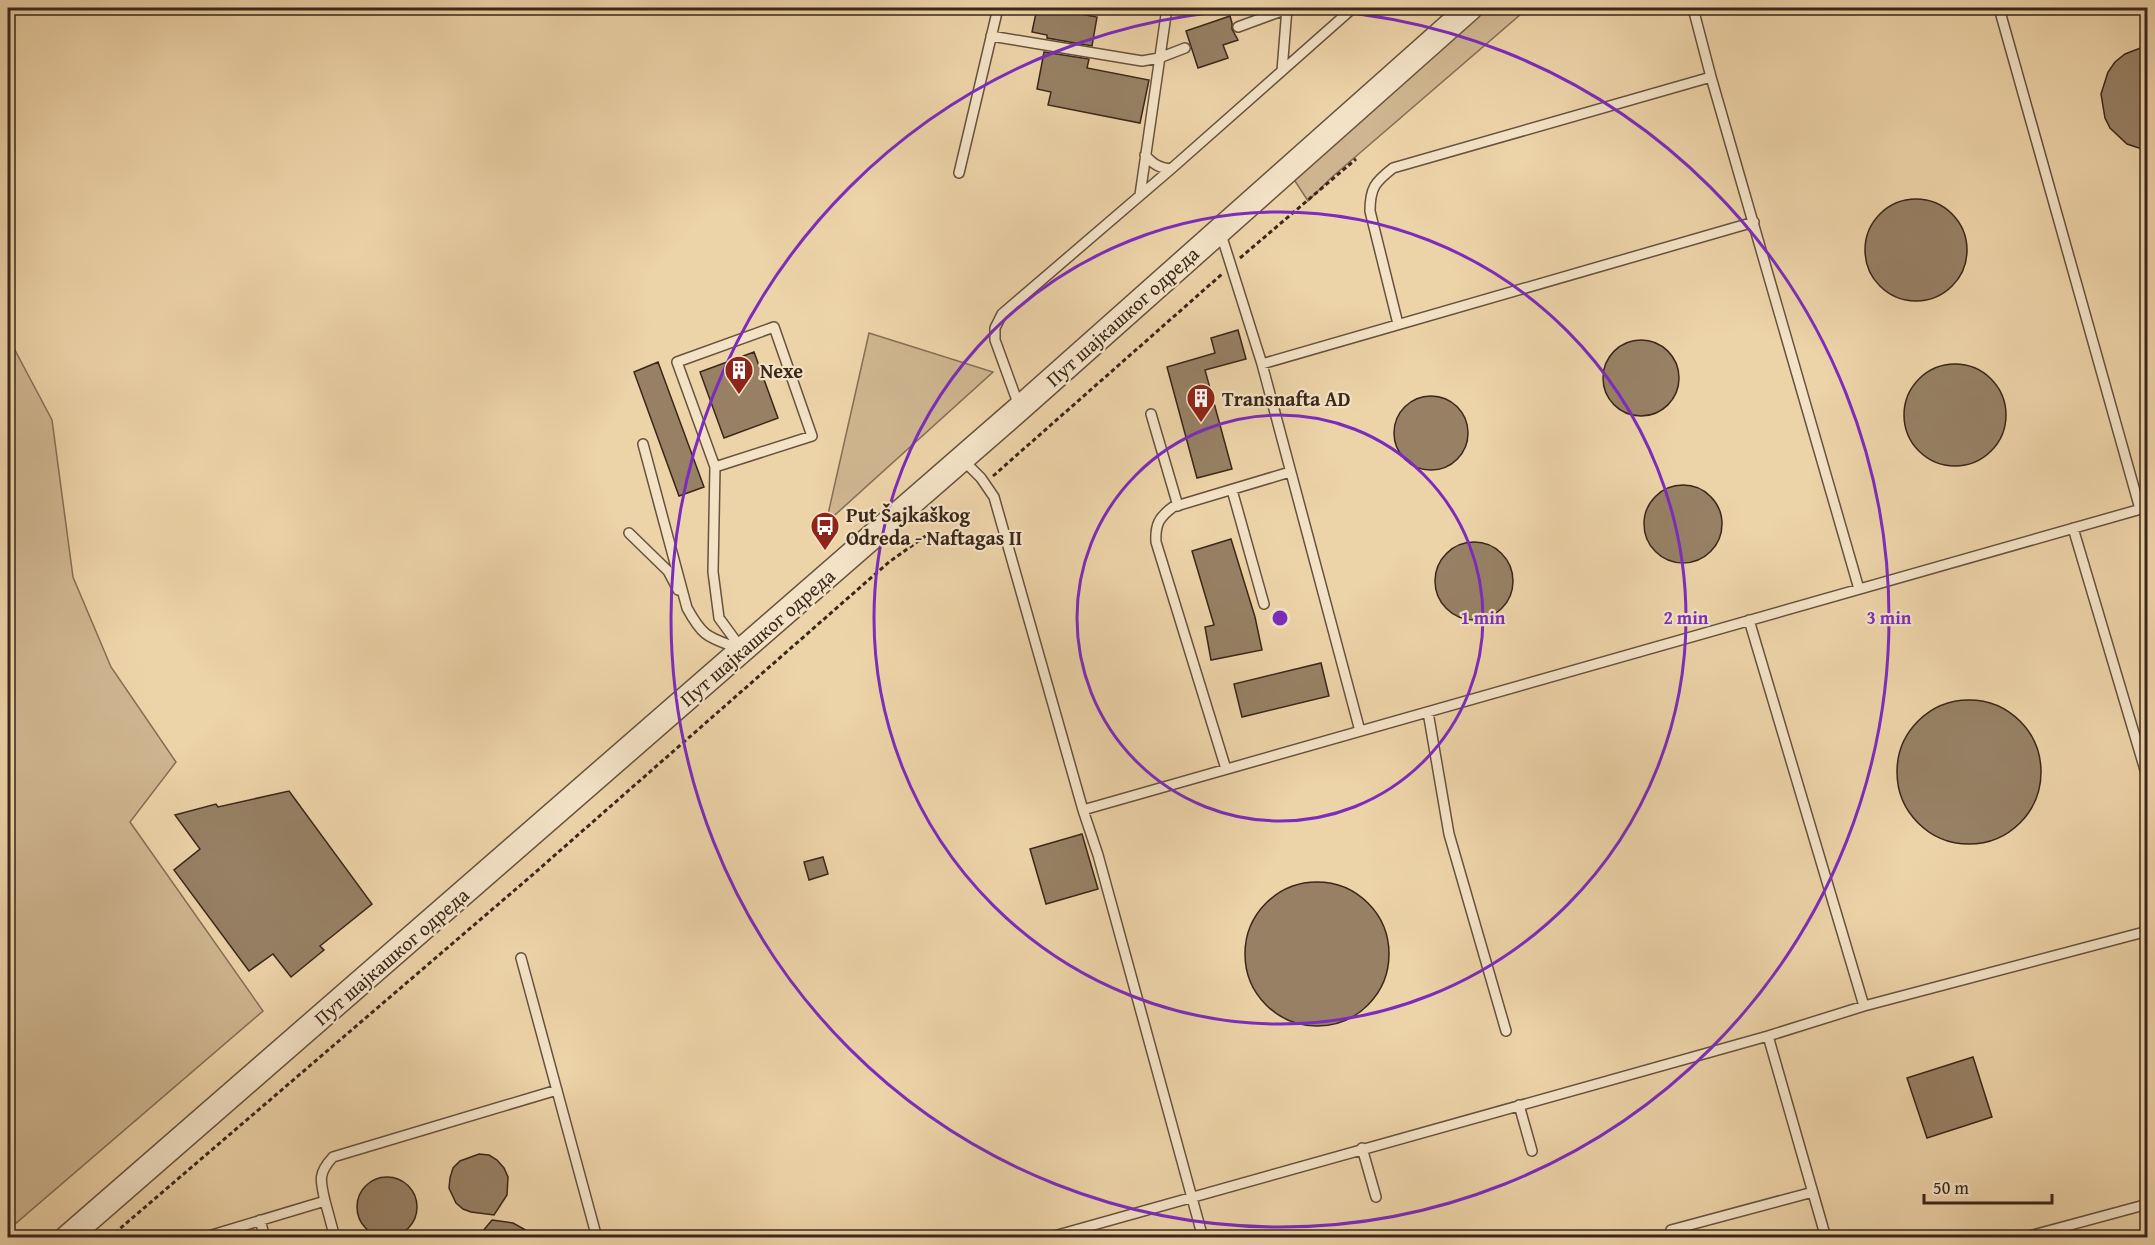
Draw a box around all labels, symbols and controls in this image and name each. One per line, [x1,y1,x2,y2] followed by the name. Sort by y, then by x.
[1039,239,1205,393] street label: Пут шајкашког одреда
[723,354,755,396] building icon: Nexe
[760,356,803,385] place label: Nexe
[1185,382,1217,424] building icon: Transnafta AD
[1222,384,1351,413] place label: Transnafta AD
[846,500,1022,552] place label: Put Šajkaškog Odreda - Naftagas II
[809,510,841,552] bus stop icon: Put Šajkaškog Odreda - Naftagas II
[673,561,841,713] street label: Пут шајкашког одреда
[1461,604,1506,631] text: 1 min
[1664,604,1709,631] text: 2 min
[1867,604,1912,631] text: 3 min
[1270,608,1290,628] centre of rings
[307,880,475,1032] street label: Пут шајкашког одреда
[1924,1167,2052,1205] scale bar
[1933,1174,1969,1201] text: 50 m

